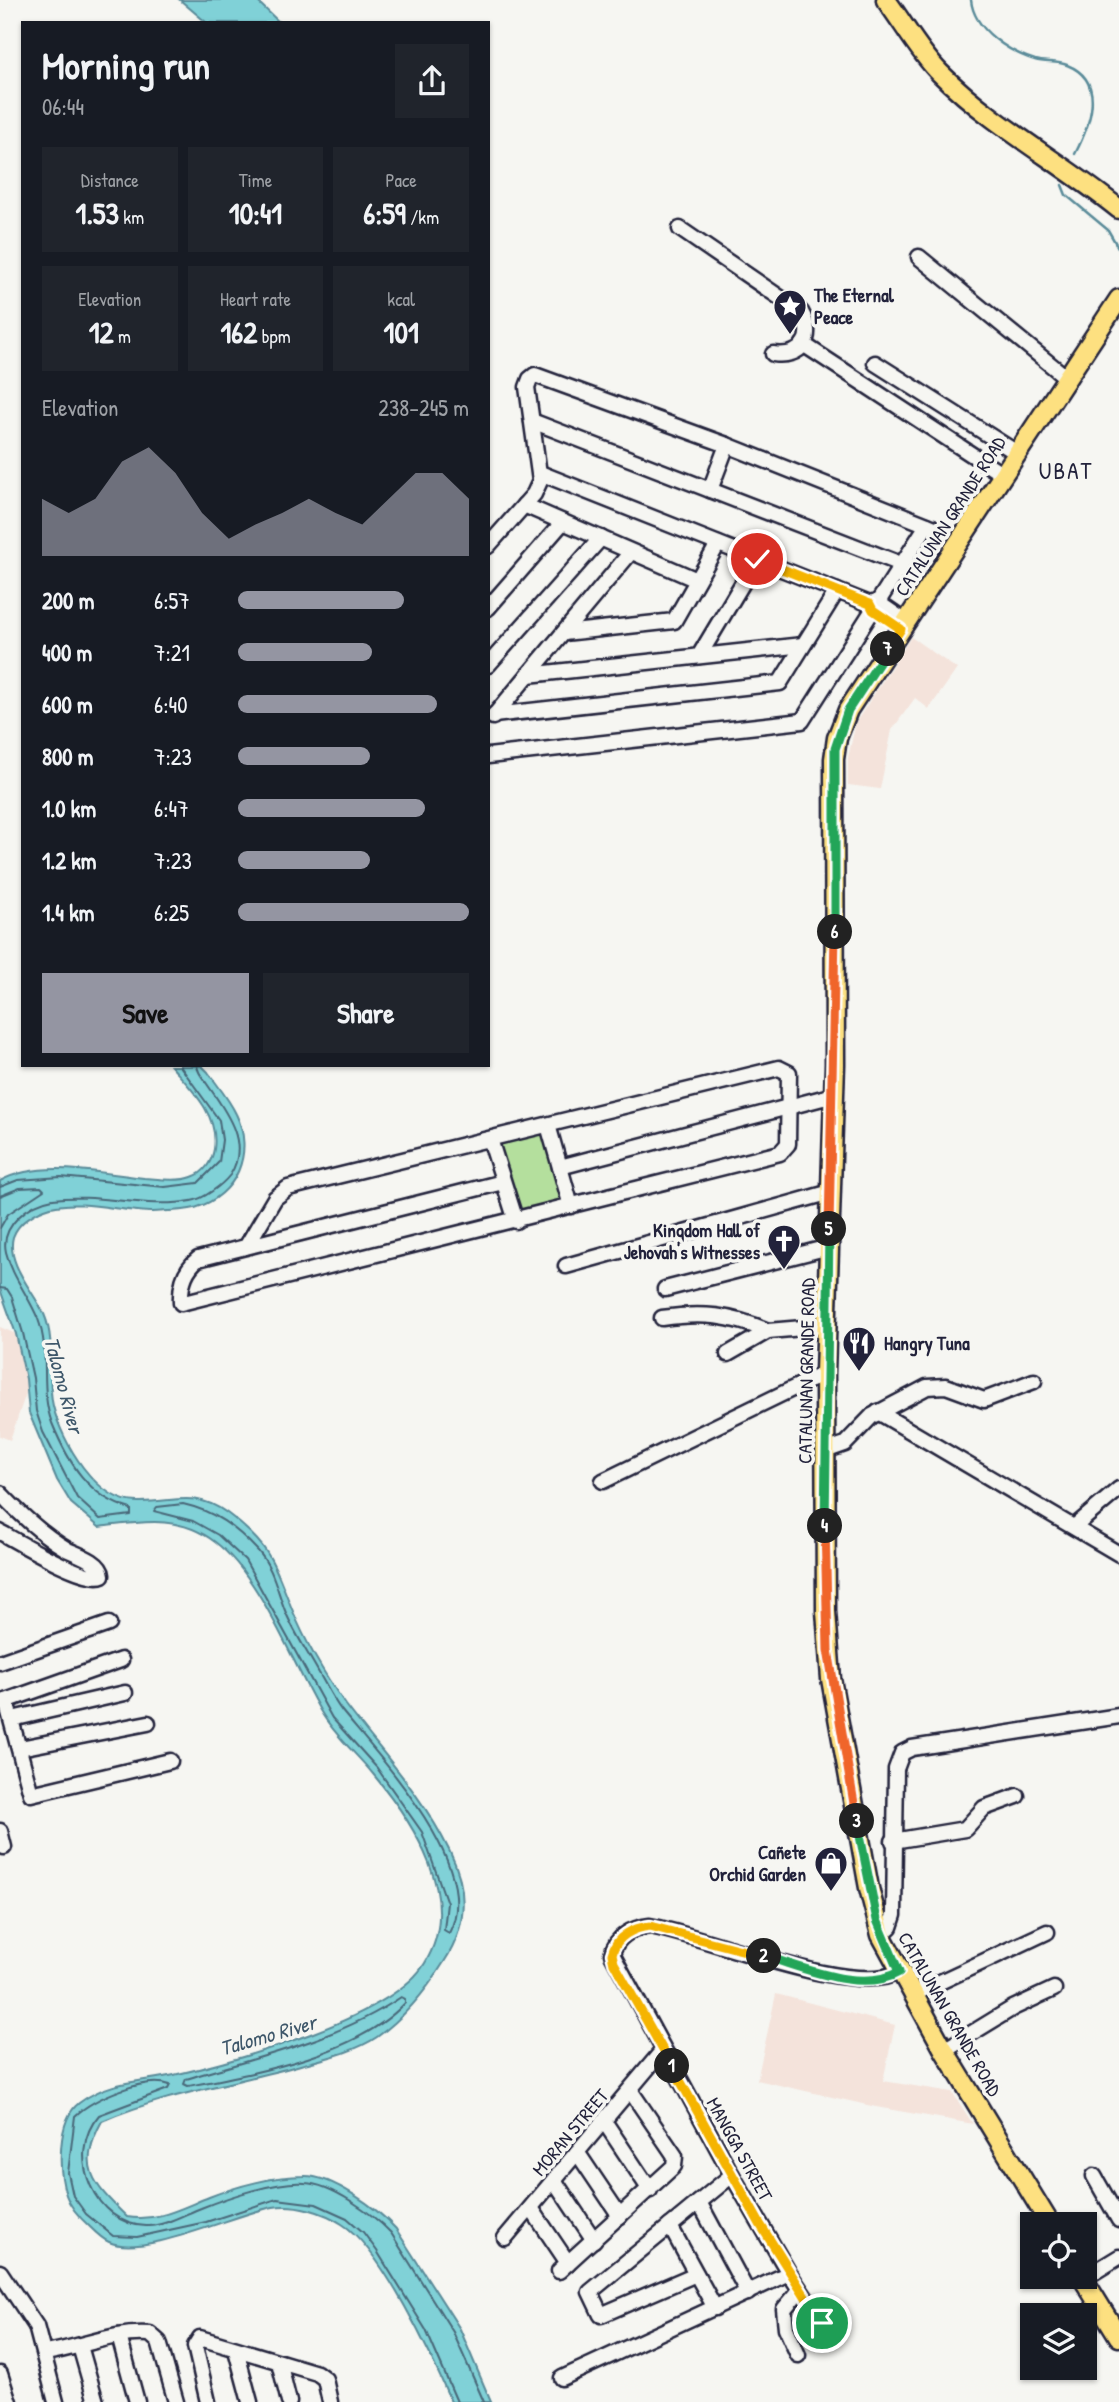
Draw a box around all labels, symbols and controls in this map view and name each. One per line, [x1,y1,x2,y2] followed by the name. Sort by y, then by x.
[42,39,210,91] text: Morning run
[395,44,469,118] button: share
[42,91,84,122] text: 06:44
[81,167,139,193] text: Distance
[239,167,272,193] text: Time
[385,167,417,193] text: Pace
[76,193,119,233] text: 1.53
[229,193,282,233] text: 10:41
[363,193,406,233] text: 6:59
[119,204,144,230] text: km
[406,204,439,230] text: /km
[813,282,895,330] place label: The Eternal Peace
[78,286,141,312] text: Elevation
[220,286,291,312] text: Heart rate
[387,286,415,312] text: kcal
[771,287,809,336] place icon: The Eternal Peace
[89,312,114,352] text: 12
[220,312,257,352] text: 162
[384,312,419,352] text: 101
[114,323,131,349] text: m
[257,323,291,349] text: bpm
[42,392,118,423] text: Elevation
[378,392,469,423] text: 238–245 m
[889,431,1011,601] street label: CATALUNAN GRANDE ROAD
[1039,455,1093,486] district label: UBAT
[727,529,787,589] pin
[738,540,776,578] icon: check
[42,585,94,616] text: 200 m
[154,585,190,616] text: 6:57
[870,632,906,666] pin: 7
[883,635,892,661] text: 7
[42,637,92,668] text: 400 m
[154,637,190,668] text: 7:21
[42,689,93,720] text: 600 m
[154,689,187,720] text: 6:40
[42,741,94,772] text: 800 m
[154,741,192,772] text: 7:23
[42,793,96,824] text: 1.0 km
[154,793,189,824] text: 6:47
[42,845,97,876] text: 1.2 km
[154,845,192,876] text: 7:23
[42,897,94,928] text: 1.4 km
[154,897,189,928] text: 6:25
[818,914,852,950] pin: 6
[831,918,838,944] text: 6
[42,973,249,1053] button: Save
[263,973,469,1053] button: Share
[812,1212,846,1246] pin: 5
[824,1215,833,1241] text: 5
[624,1217,761,1265] place label: Kingdom Hall of Jehovah's Witnesses
[765,1222,803,1271] church icon: Kingdom Hall of Jehovah's Witnesses
[791,1278,821,1464] street label: CATALUNAN GRANDE ROAD
[840,1324,878,1373] restaurant icon: Hangry Tuna
[884,1330,970,1357] place label: Hangry Tuna
[37,1334,92,1439] water label: Talomo River
[808,1508,842,1544] pin: 4
[821,1512,828,1538] text: 4
[840,1804,874,1839] pin: 3
[852,1807,861,1833] text: 3
[709,1839,806,1887] place label: Cañete Orchid Garden
[812,1844,850,1893] shop icon: Cañete Orchid Garden
[892,1927,1008,2101] street label: CATALUNAN GRANDE ROAD
[746,1938,782,1974] pin: 2
[759,1942,768,1968] text: 2
[217,2007,322,2063] water label: Talomo River
[654,2048,690,2084] pin: 1
[668,2052,675,2078] text: 1
[526,2082,615,2181] street label: MORAN STREET
[701,2093,780,2206] street label: MANGGA STREET
[1020,2212,1097,2380] map controls
[1020,2212,1097,2289] button: locate
[792,2293,852,2353] pin
[1020,2303,1097,2380] button: layers
[803,2304,841,2342] icon: arrive

